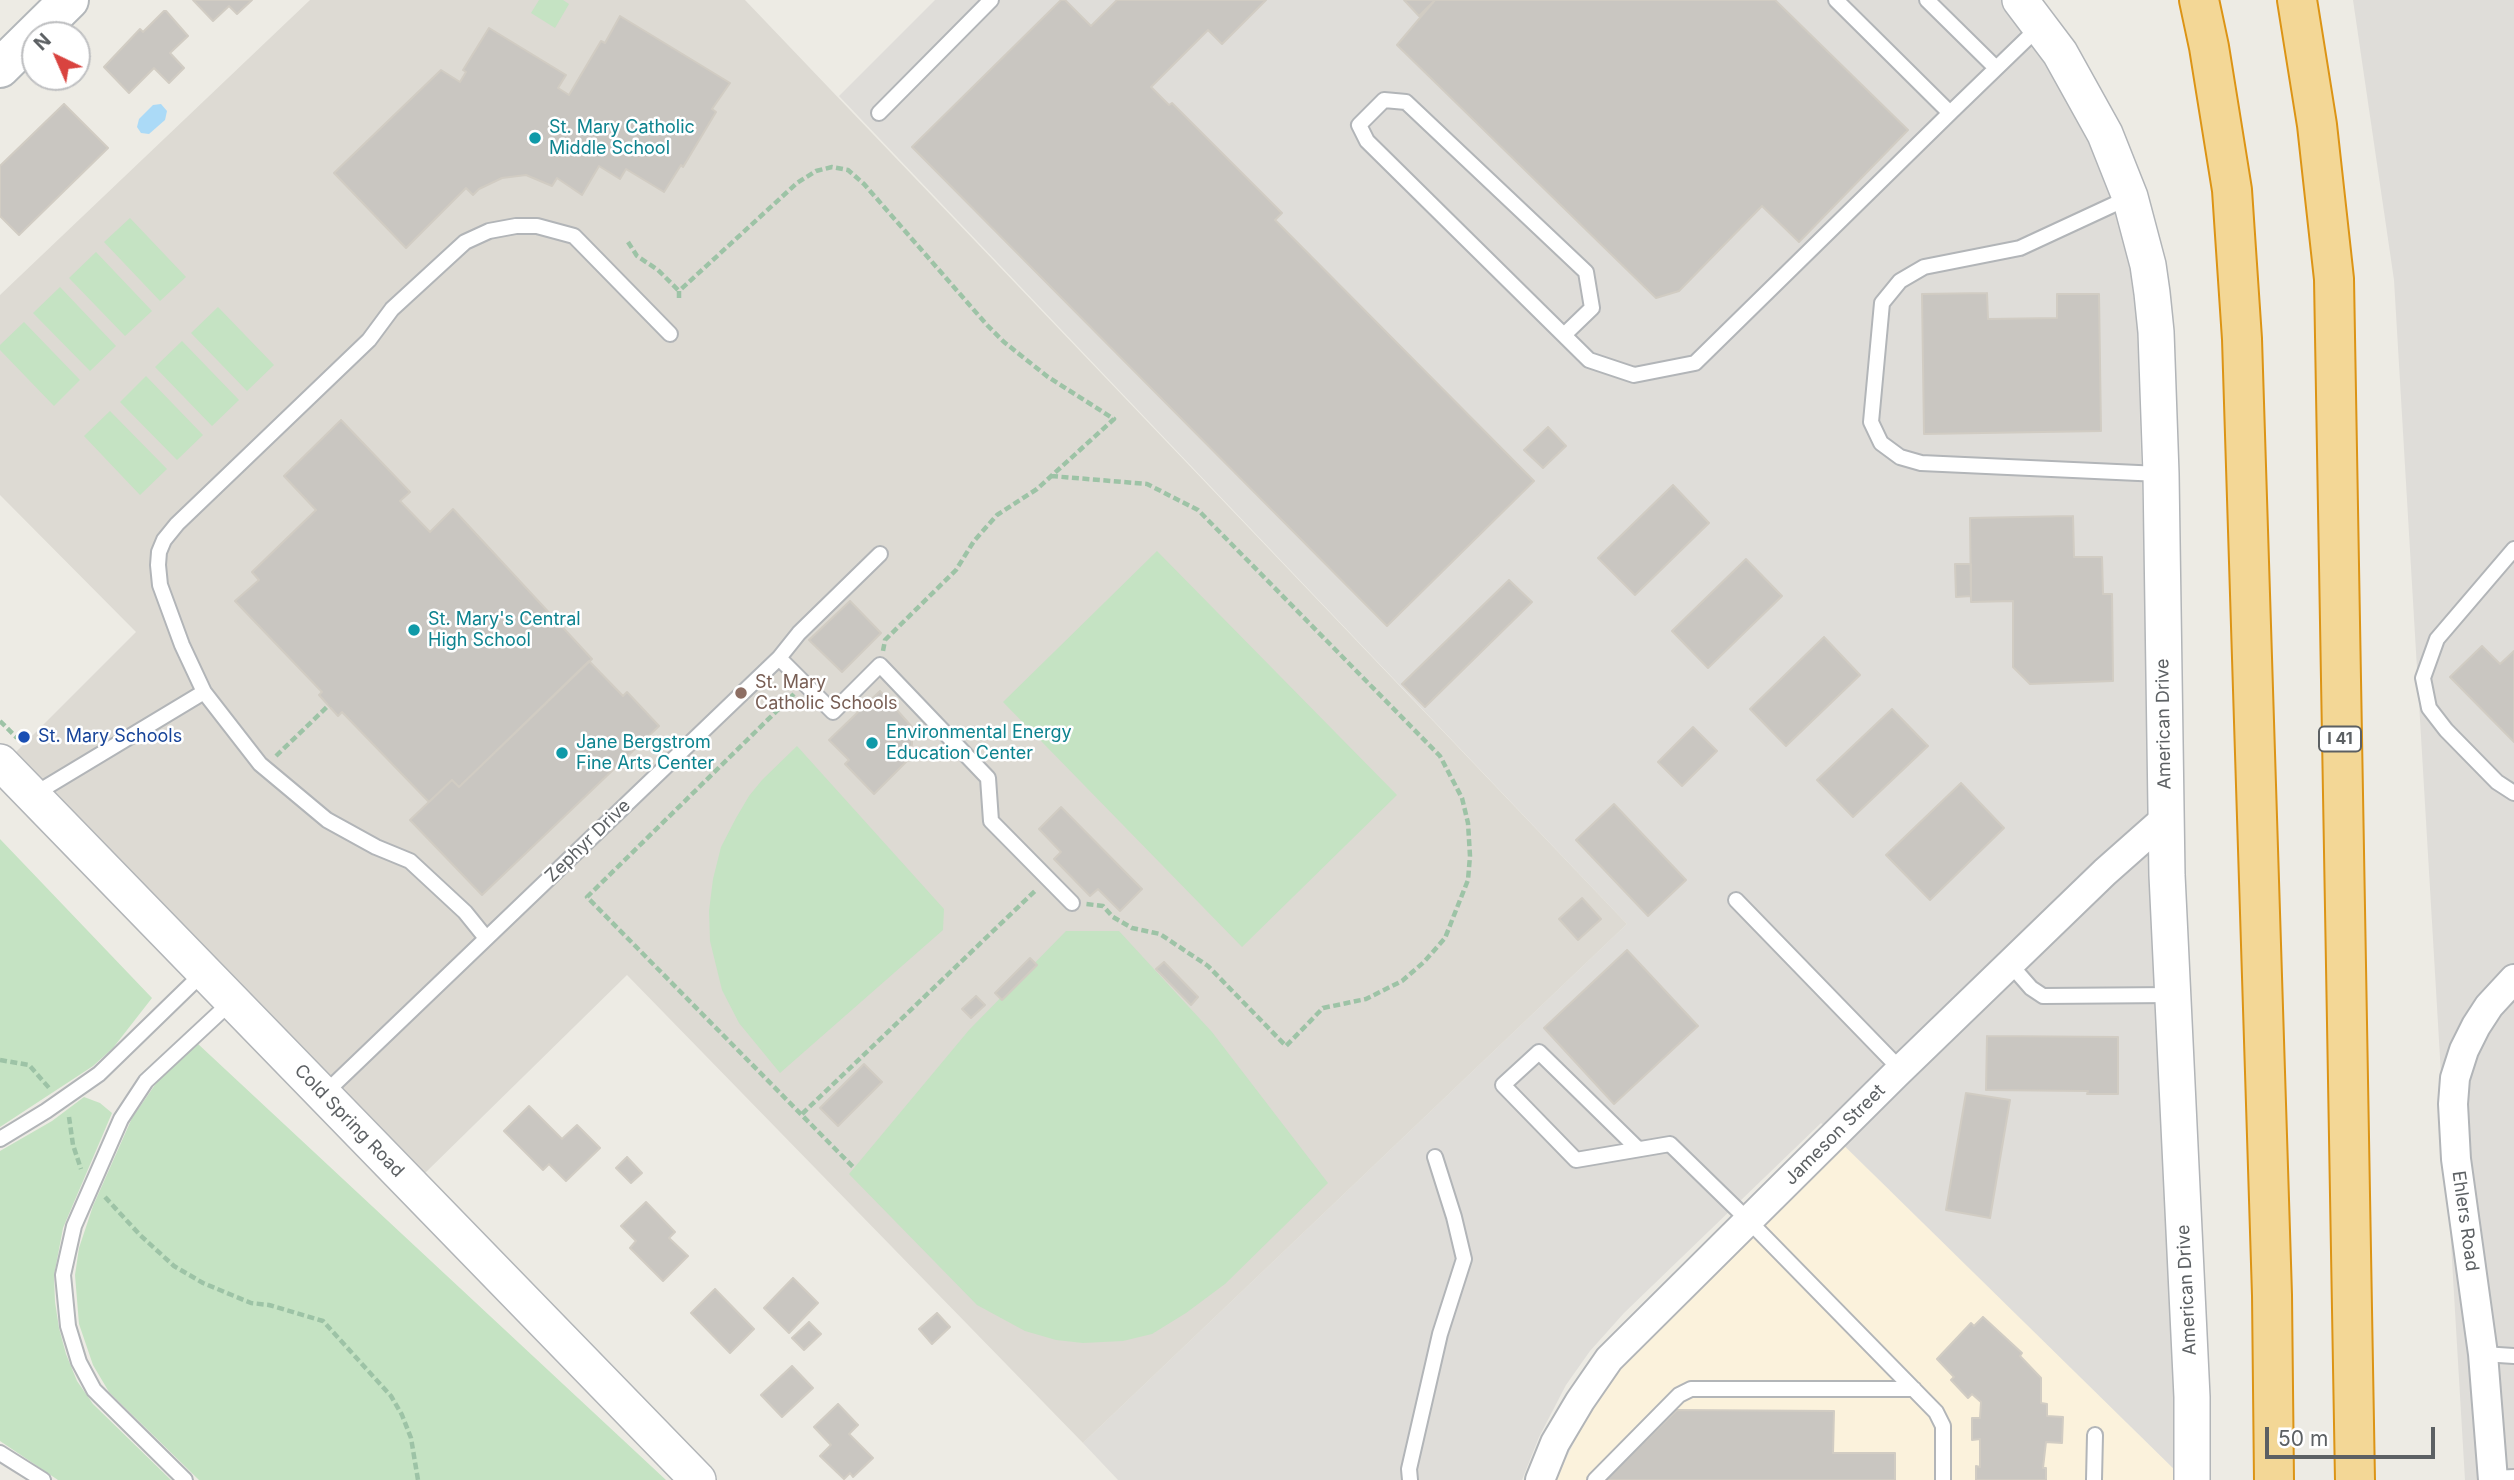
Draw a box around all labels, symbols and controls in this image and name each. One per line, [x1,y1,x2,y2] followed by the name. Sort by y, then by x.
[21,21,91,91] north arrow
[29,29,56,55] text: N
[549,117,695,160] place label: St. Mary Catholic Middle School
[527,130,543,146] marker: St. Mary Catholic Middle School
[428,609,581,652] place label: St. Mary's Central High School
[406,622,422,638] marker: St. Mary's Central High School
[2152,658,2176,790] street label: American Drive
[755,672,898,714] place label: St. Mary Catholic Schools
[733,685,749,701] marker: St. Mary Catholic Schools
[886,722,1072,764] place label: Environmental Energy Education Center
[38,726,182,748] place label: St. Mary Schools
[2319,726,2361,752] road number: I 41
[16,729,32,745] marker: St. Mary Schools
[576,732,714,774] place label: Jane Bergstrom Fine Arts Center
[864,735,880,751] marker: Environmental Energy Education Center
[554,745,570,761] marker: Jane Bergstrom Fine Arts Center
[541,795,635,887] street label: Zephyr Drive
[290,1060,408,1182] street label: Cold Spring Road
[1780,1080,1890,1190] street label: Jameson Street
[2447,1169,2483,1273] street label: Ehlers Road
[2173,1224,2201,1356] street label: American Drive
[2269,1414,2439,1458] scale bar
[2278,1426,2328,1451] text: 50 m

